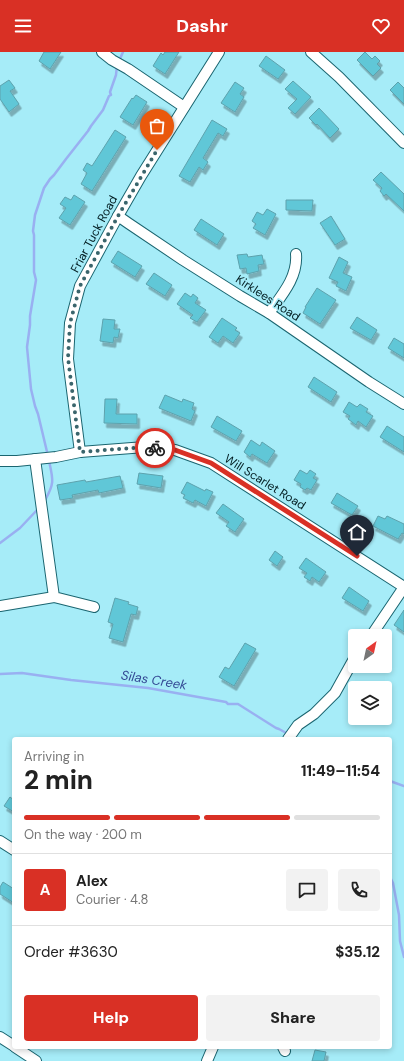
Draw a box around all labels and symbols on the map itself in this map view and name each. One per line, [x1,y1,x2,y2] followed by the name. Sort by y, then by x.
[140,109,174,150] pin
[67,193,121,275] street label: Friar Tuck Road
[233,271,303,325] street label: Kirklees Road
[135,428,175,468] courier
[221,451,309,513] street label: Will Scarlet Road
[340,515,374,556] pin
[348,629,392,673] north arrow
[120,666,189,694] water label: Silas Creek

